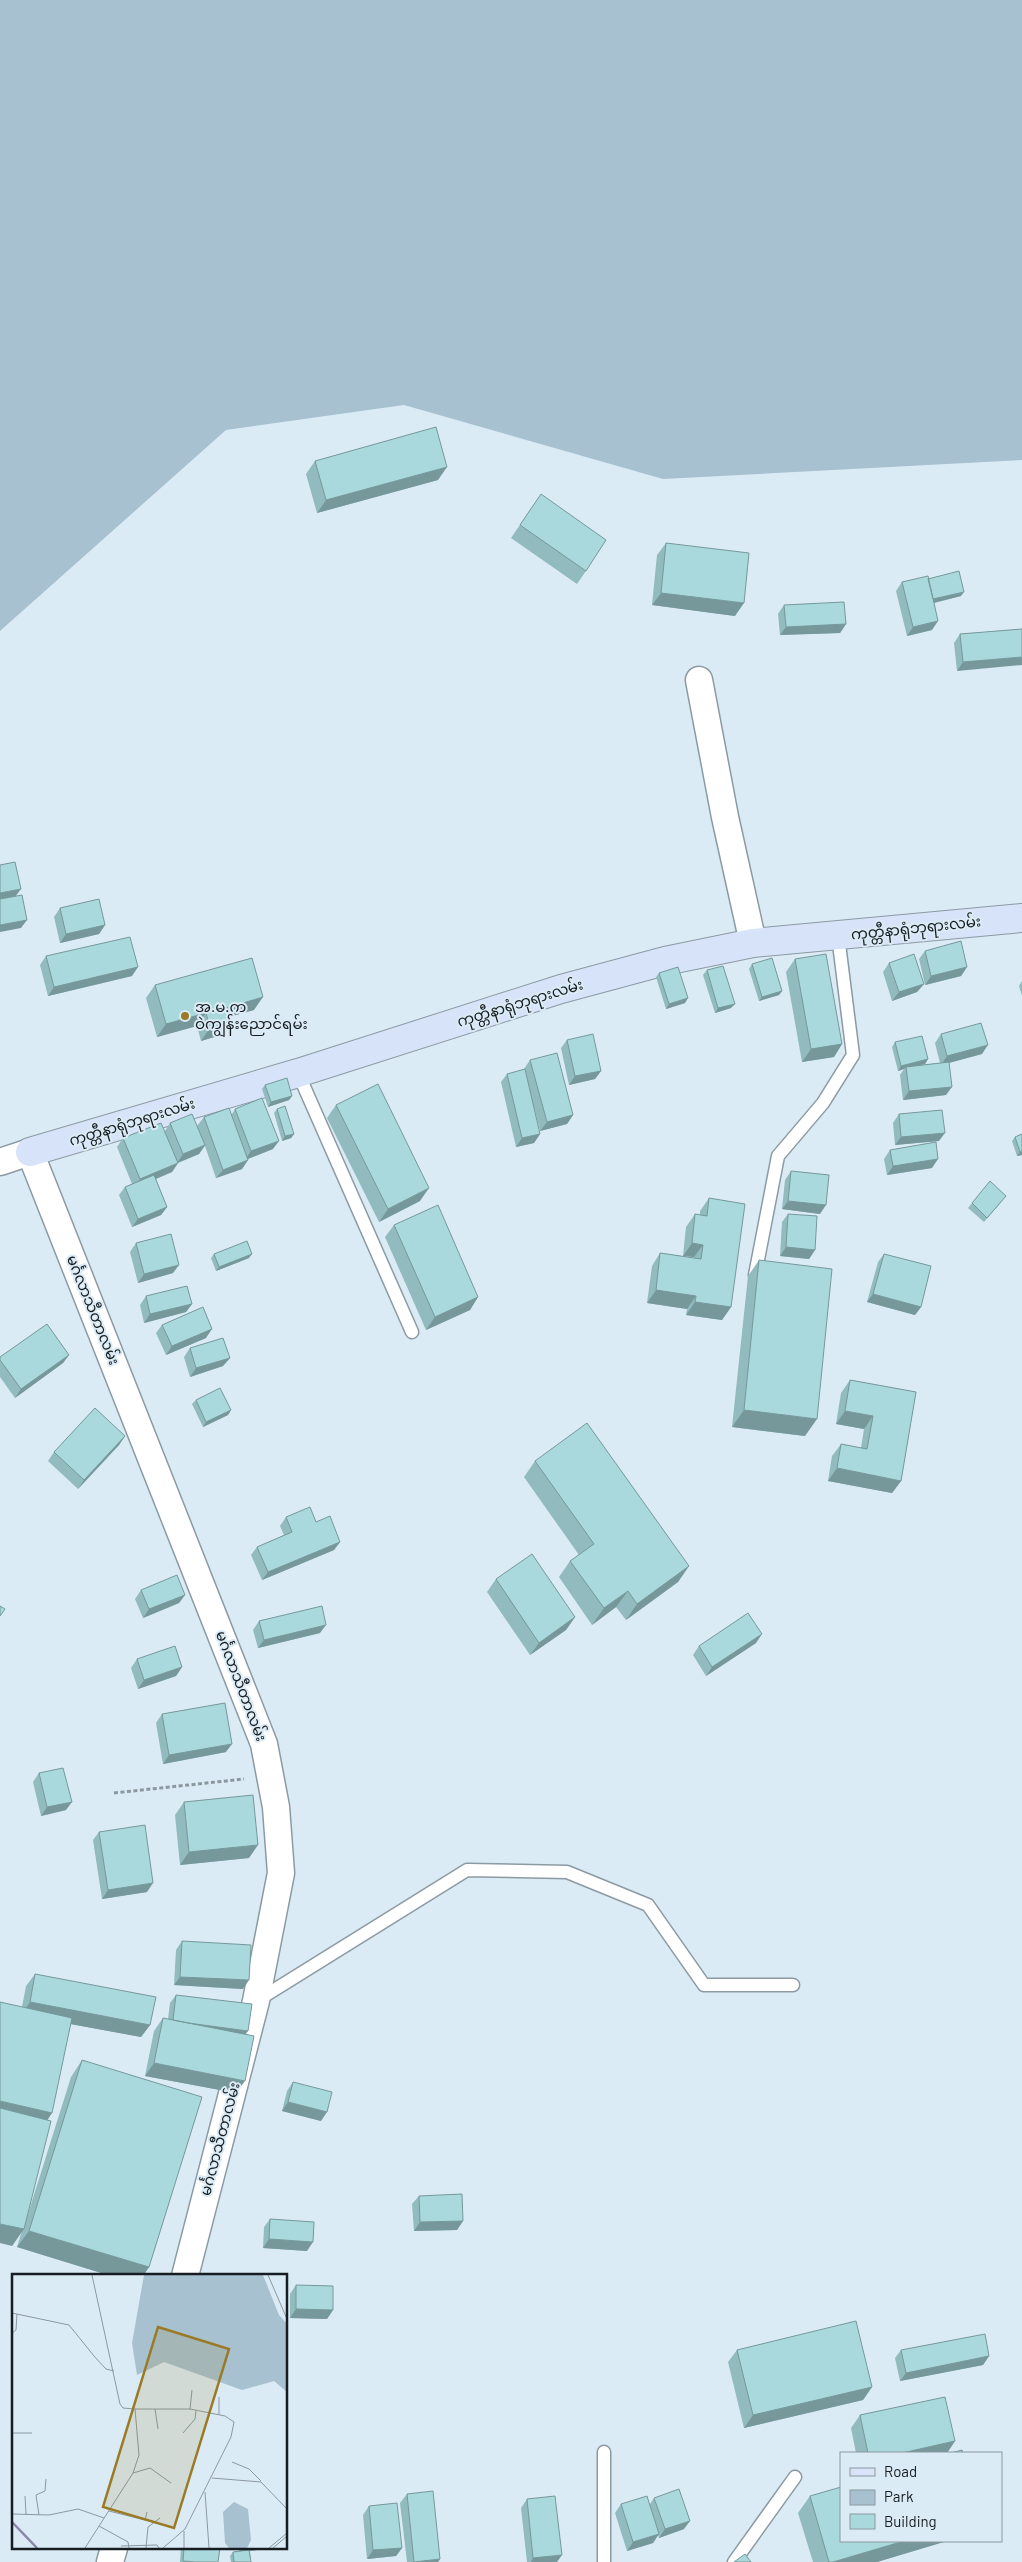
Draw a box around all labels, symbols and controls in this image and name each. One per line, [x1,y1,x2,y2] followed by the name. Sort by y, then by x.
[850,911,982,947] street label: ကုတ္တီနာရုံဘုရားလမ်း
[455,974,586,1034] street label: ကုတ္တီနာရုံဘုရားလမ်း
[195,997,308,1037] place label: အ.မ.က ဝဲကျွန်းညောင်ရမ်း
[179,1010,191,1022] marker: အ.မ.က ဝဲကျွန်းညောင်ရမ်း
[67,1093,198,1153] street label: ကုတ္တီနာရုံဘုရားလမ်း
[64,1252,124,1367] street label: မင်္ဂလာသီတာလမ်း
[213,1628,271,1743] street label: မင်္ဂလာသီတာလမ်း
[195,2080,243,2197] street label: မင်္ဂလာသီတာလမ်း
[12,2274,288,2550] inset map
[840,2452,1002,2542] legend
[884,2462,917,2480] text: Road
[884,2487,914,2505] text: Park
[884,2512,937,2530] text: Building

